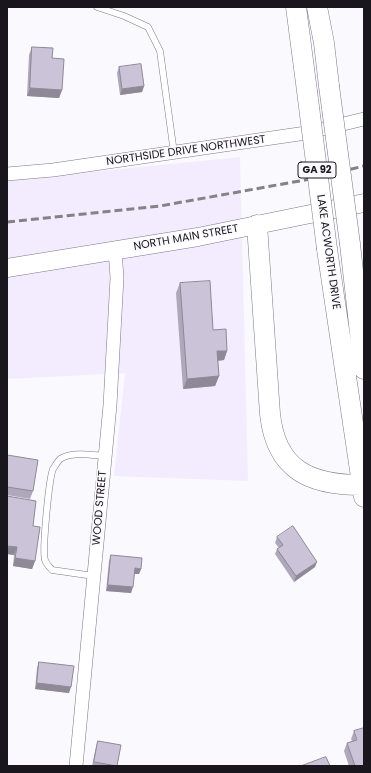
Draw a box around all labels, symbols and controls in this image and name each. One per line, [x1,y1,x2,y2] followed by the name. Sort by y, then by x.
[105,133,267,169] street label: NORTHSIDE DRIVE NORTHWEST
[298,162,336,178] road number: GA 92
[313,194,343,310] street label: LAKE ACWORTH DRIVE
[133,222,239,254] street label: NORTH MAIN STREET
[90,470,110,546] street label: WOOD STREET

